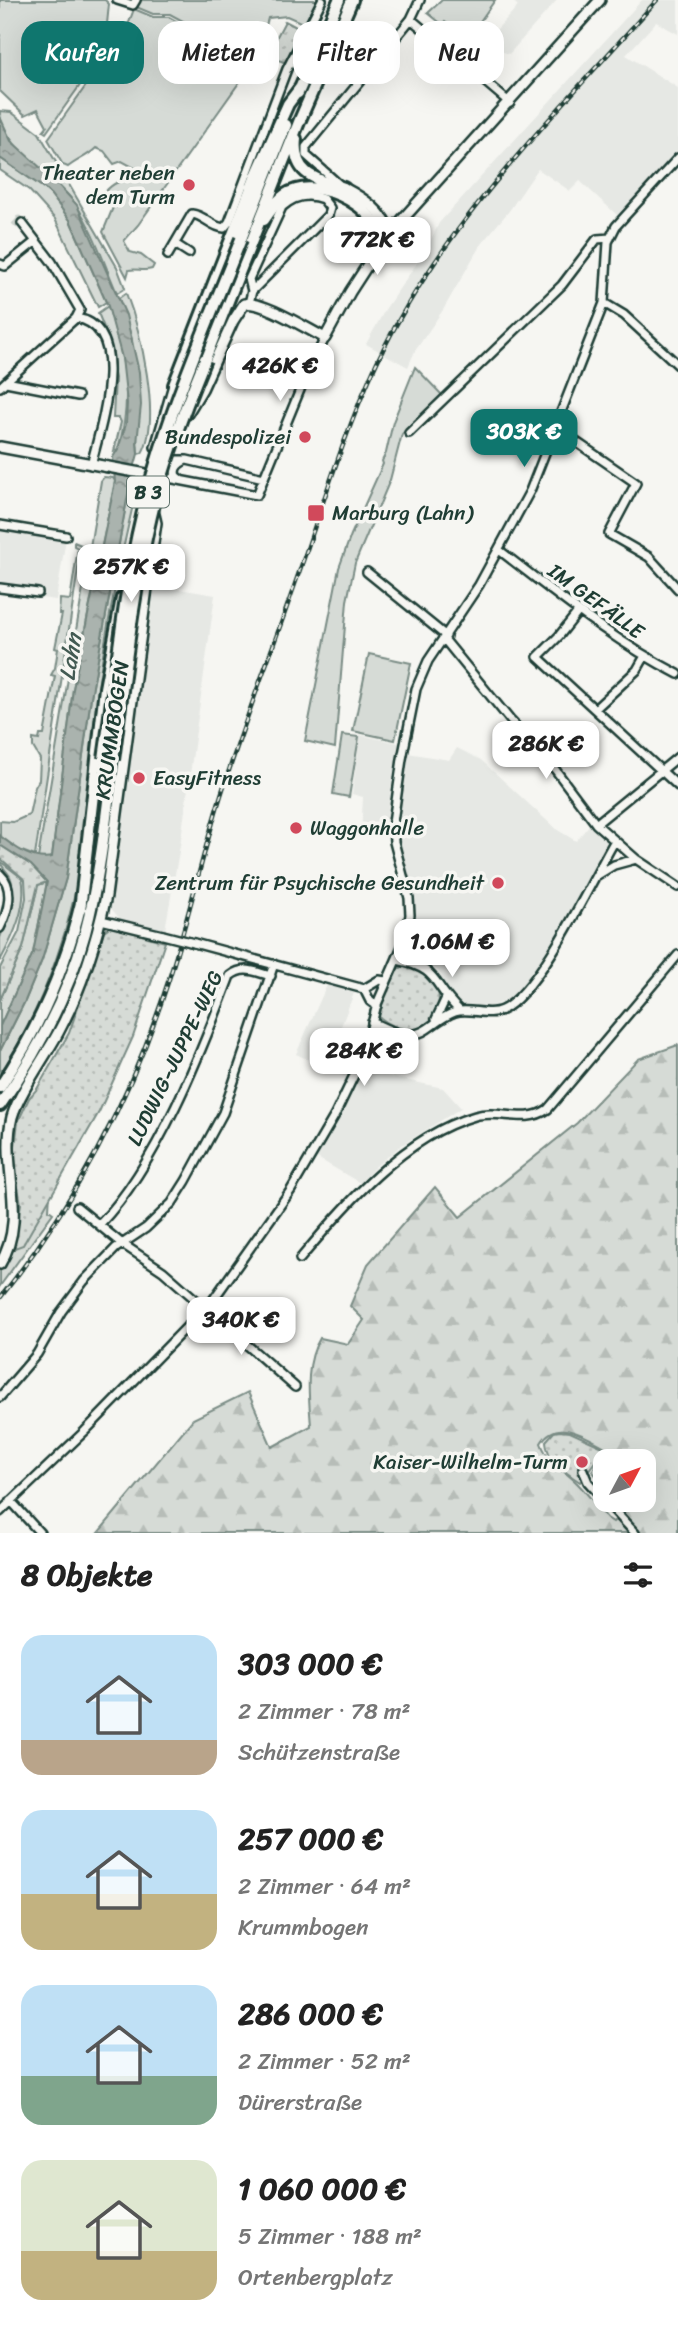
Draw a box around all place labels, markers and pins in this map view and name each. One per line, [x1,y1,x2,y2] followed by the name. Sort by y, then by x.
[42,154,175,216] place label: Theater neben dem Turm
[181,177,197,193] marker: Theater neben dem Turm
[320,218,434,277] pin: 772K €
[223,344,337,403] pin: 426K €
[467,410,581,469] pin: 303K €
[165,418,292,456] place label: Bundespolizei
[297,429,313,445] marker: Bundespolizei
[332,494,475,532] place label: Marburg (Lahn)
[306,503,326,523] marker: Marburg (Lahn)
[74,544,188,604] pin: 257K €
[489,722,603,781] pin: 286K €
[153,759,262,797] place label: EasyFitness
[131,770,147,786] marker: EasyFitness
[310,809,425,847] place label: Waggonhalle
[288,820,304,836] marker: Waggonhalle
[155,864,486,902] place label: Zentrum für Psychische Gesundheit
[490,875,506,891] marker: Zentrum für Psychische Gesundheit
[387,920,517,979] pin: 1.06M €
[307,1028,421,1088] pin: 284K €
[184,1298,298,1357] pin: 340K €
[373,1443,568,1481] place label: Kaiser-Wilhelm-Turm
[574,1454,590,1470] marker: Kaiser-Wilhelm-Turm

